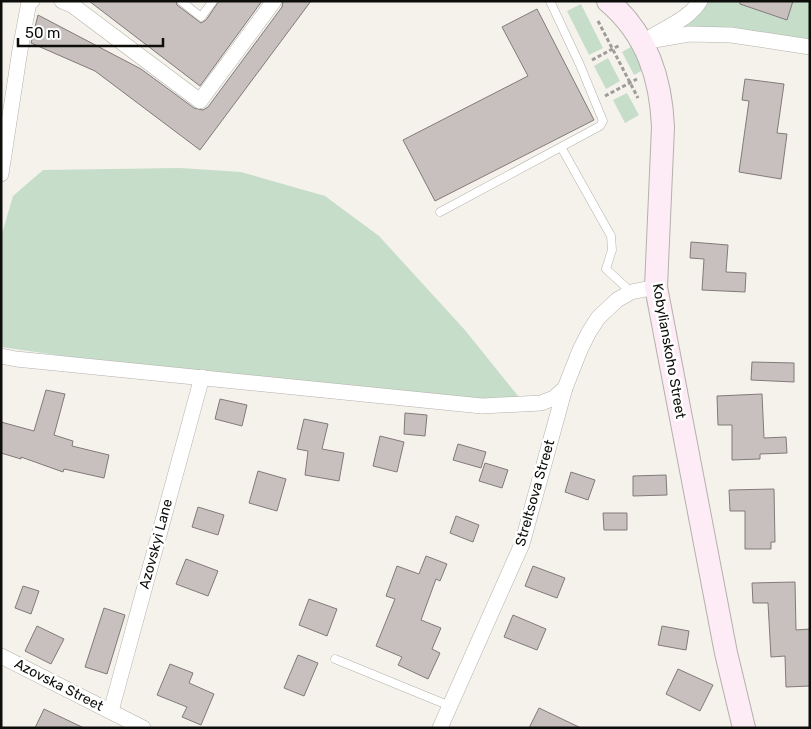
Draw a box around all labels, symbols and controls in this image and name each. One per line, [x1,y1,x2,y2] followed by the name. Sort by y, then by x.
[18,15,162,47] scale bar
[25,24,60,42] text: 50 m
[649,282,689,421] street label: Kobylianskoho Street
[512,437,558,548] street label: Streltsova Street
[136,497,176,591] street label: Azovskyi Lane
[12,655,107,715] street label: Azovska Street

